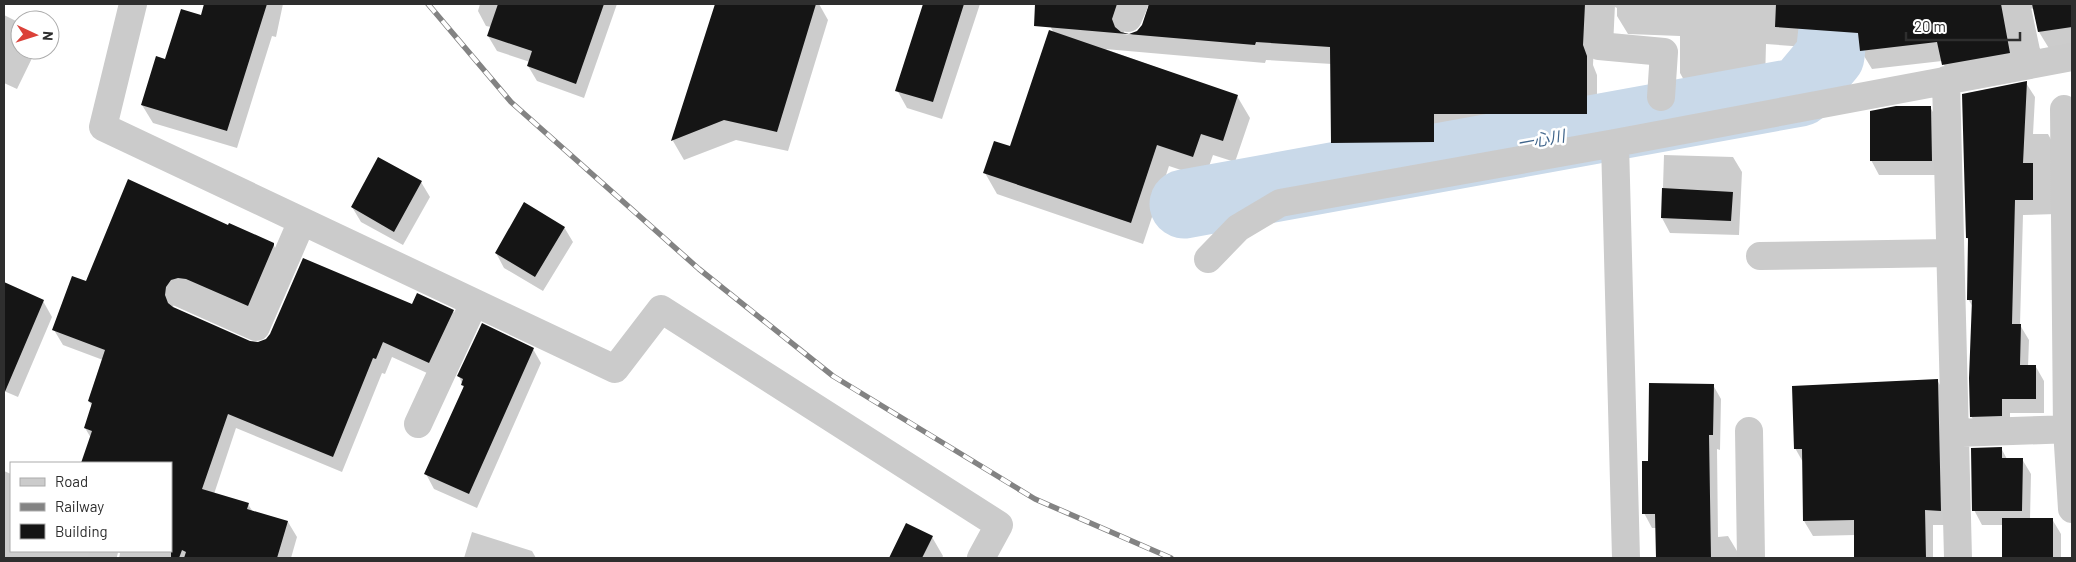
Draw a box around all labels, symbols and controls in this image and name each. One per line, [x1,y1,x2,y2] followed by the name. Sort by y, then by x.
[10,10,60,60] north arrow
[1906,10,2020,42] scale bar
[1914,17,1946,35] text: 20 m
[40,31,57,41] text: N
[1516,125,1568,153] water label: 一心川
[10,462,172,552] legend
[55,472,88,490] text: Road
[55,497,104,515] text: Railway
[55,522,108,540] text: Building

